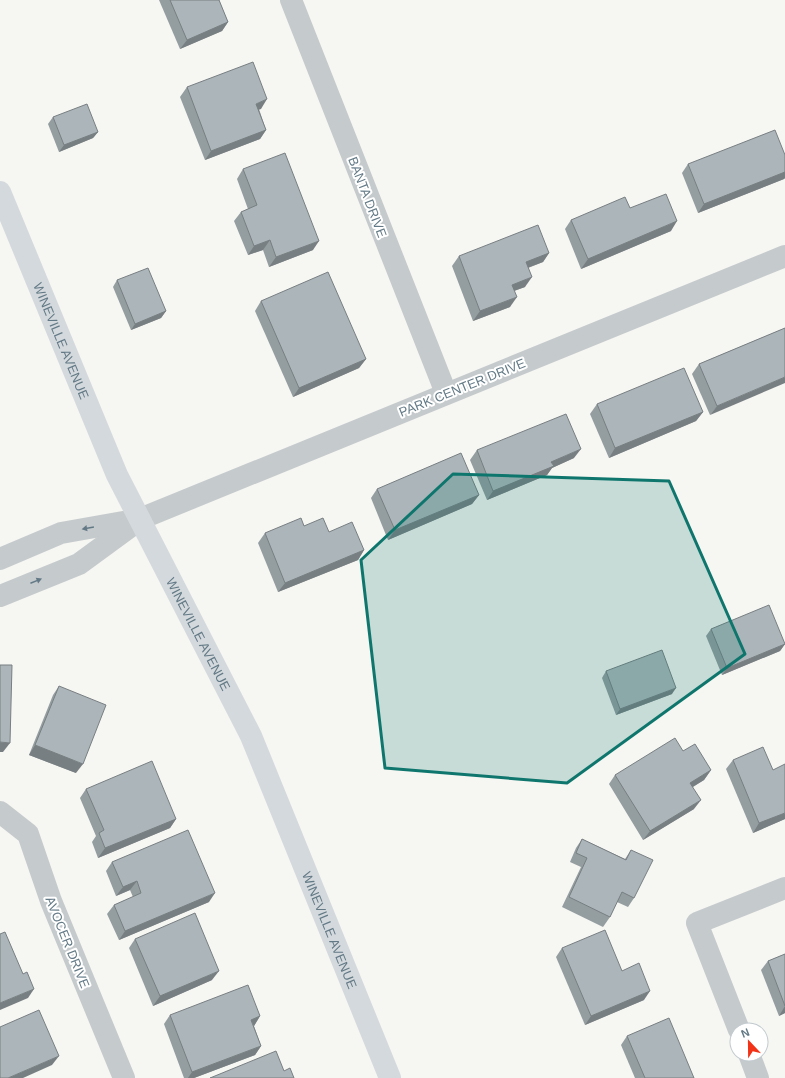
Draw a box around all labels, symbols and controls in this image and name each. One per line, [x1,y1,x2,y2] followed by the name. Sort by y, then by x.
[345,155,390,240] street label: BANTA DRIVE
[30,280,92,402] street label: WINEVILLE AVENUE
[397,355,528,420] street label: PARK CENTER DRIVE
[82,526,94,532] one-way arrow
[163,575,234,694] street label: WINEVILLE AVENUE
[31,578,43,584] one-way arrow
[299,870,360,991] street label: WINEVILLE AVENUE
[42,894,93,990] street label: AVOCER DRIVE
[729,1022,769,1062] north arrow
[739,1026,751,1040] text: N

